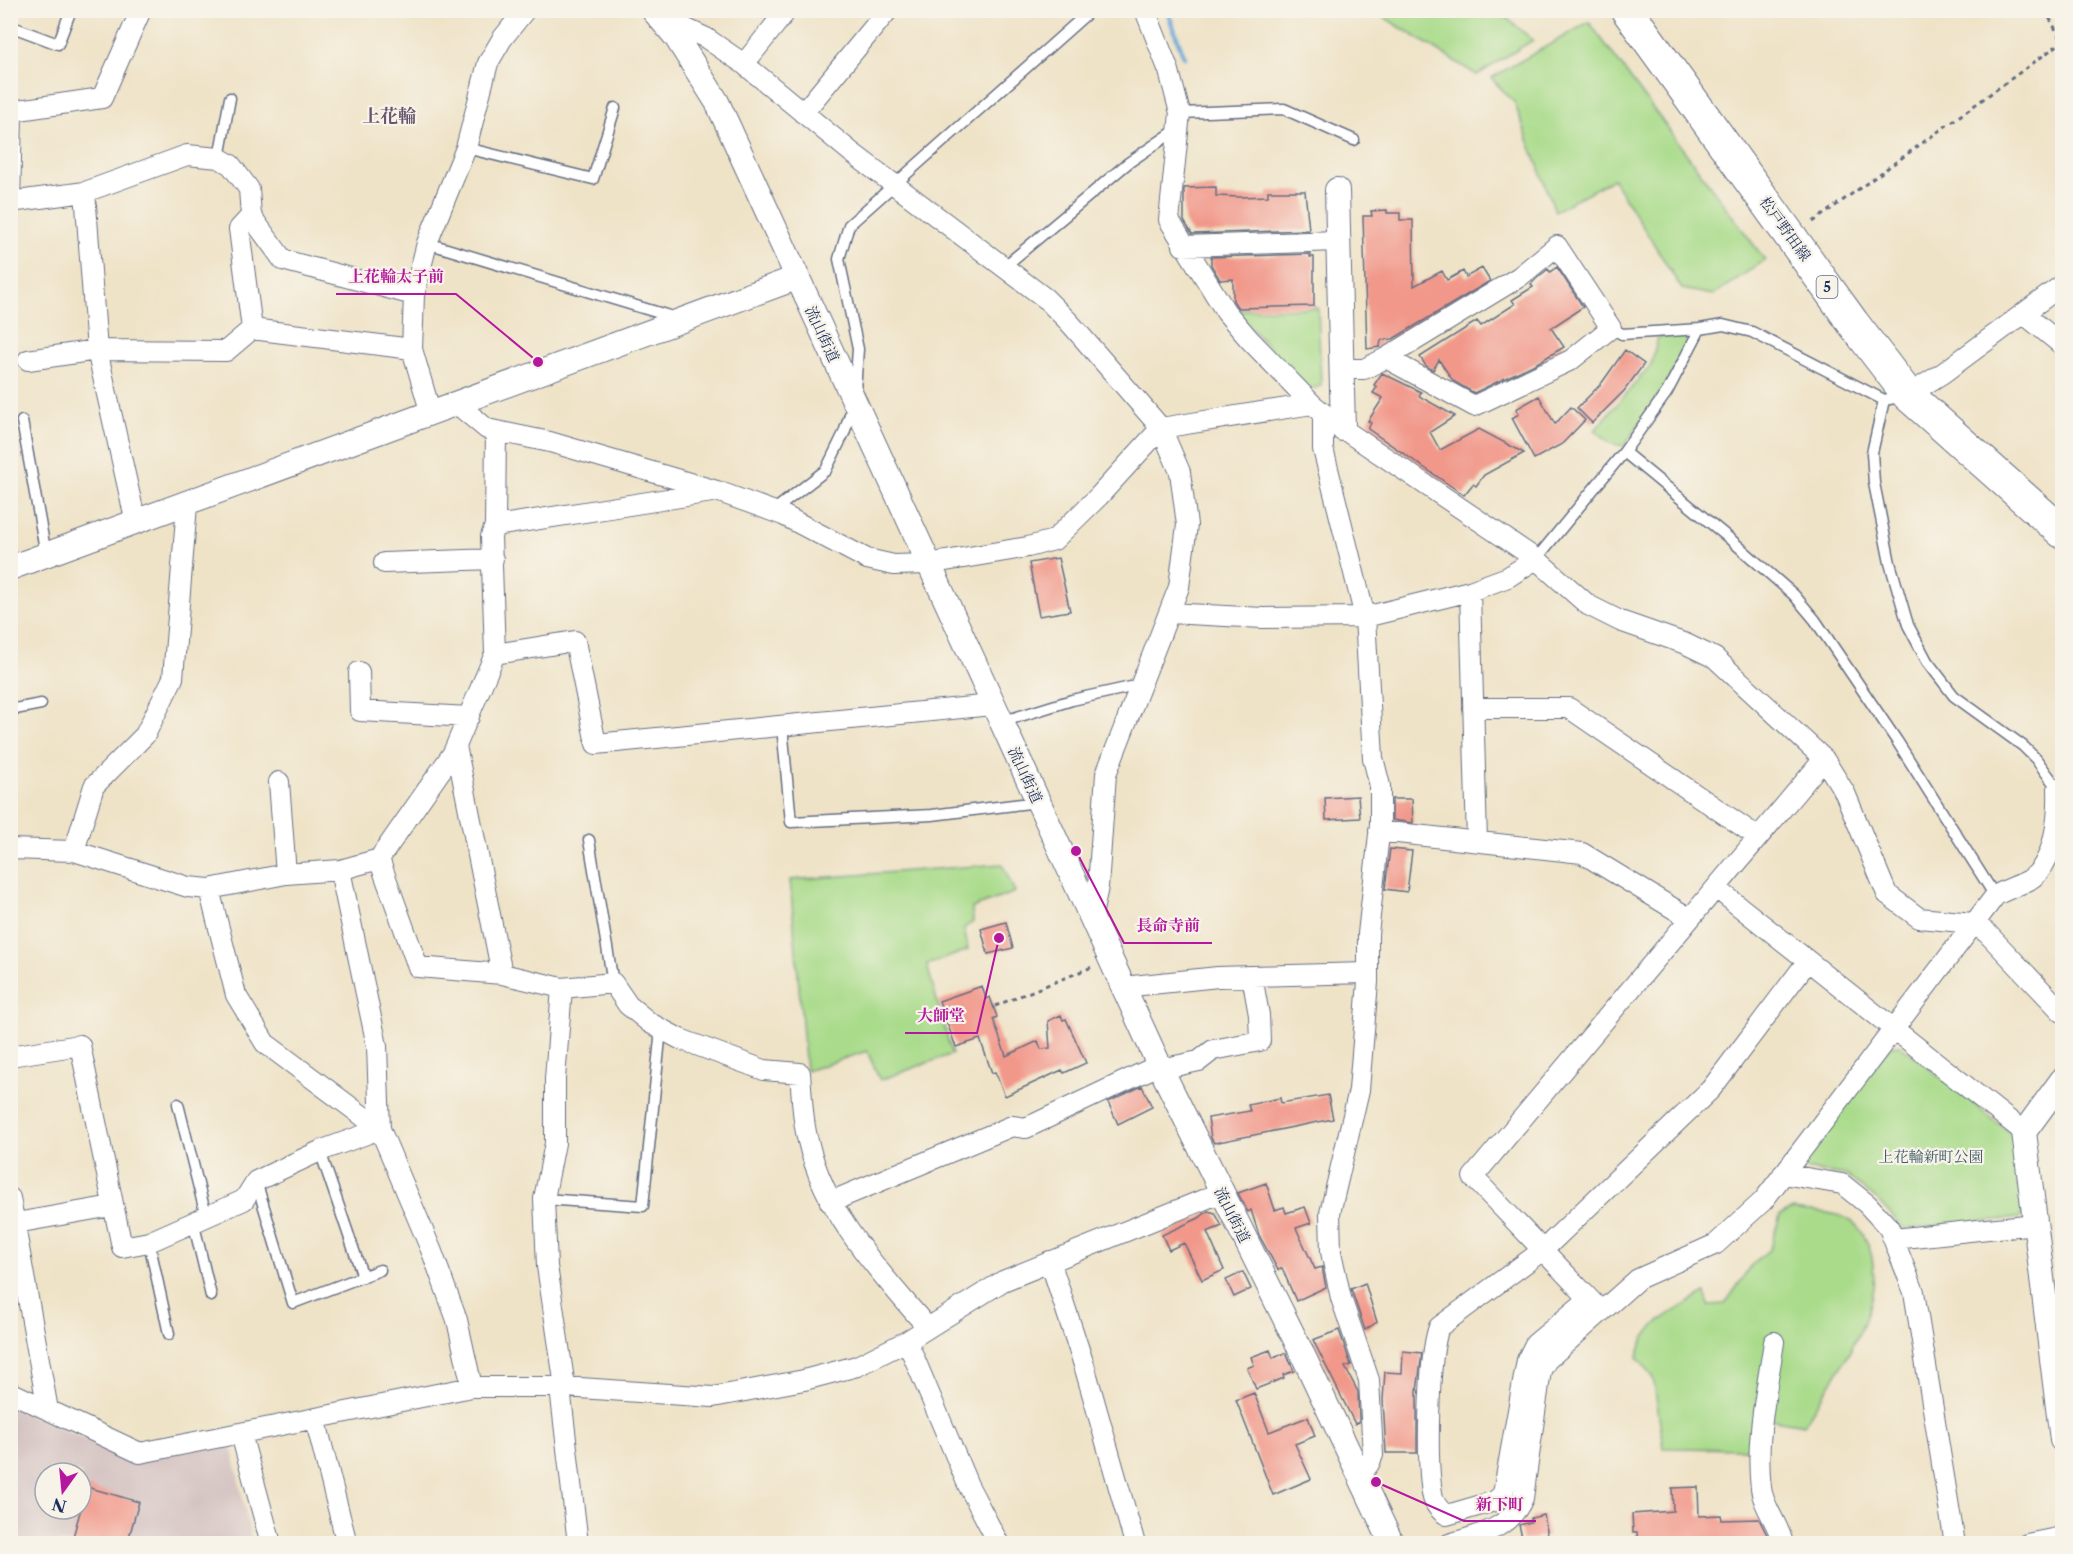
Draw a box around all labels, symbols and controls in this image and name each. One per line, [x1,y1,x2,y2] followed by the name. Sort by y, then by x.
[362,105,416,127] district label: 上花輪
[1756,193,1815,265] street label: 松戸野田線
[336,260,456,294] callout: 上花輪太子前
[348,266,444,286] text: 上花輪太子前
[1816,276,1838,298] road number: 5
[801,303,844,365] street label: 流山街道
[1004,744,1047,806] street label: 流山街道
[1124,909,1212,943] callout: 長命寺前
[1136,915,1200,935] text: 長命寺前
[905,999,977,1033] callout: 大師堂
[917,1005,965,1025] text: 大師堂
[1878,1147,1984,1166] park label: 上花輪新町公園
[1210,1184,1255,1246] street label: 流山街道
[33,1461,93,1521] north arrow
[1464,1487,1536,1521] callout: 新下町
[50,1494,68,1517] text: N
[1475,1494,1524,1514] text: 新下町

